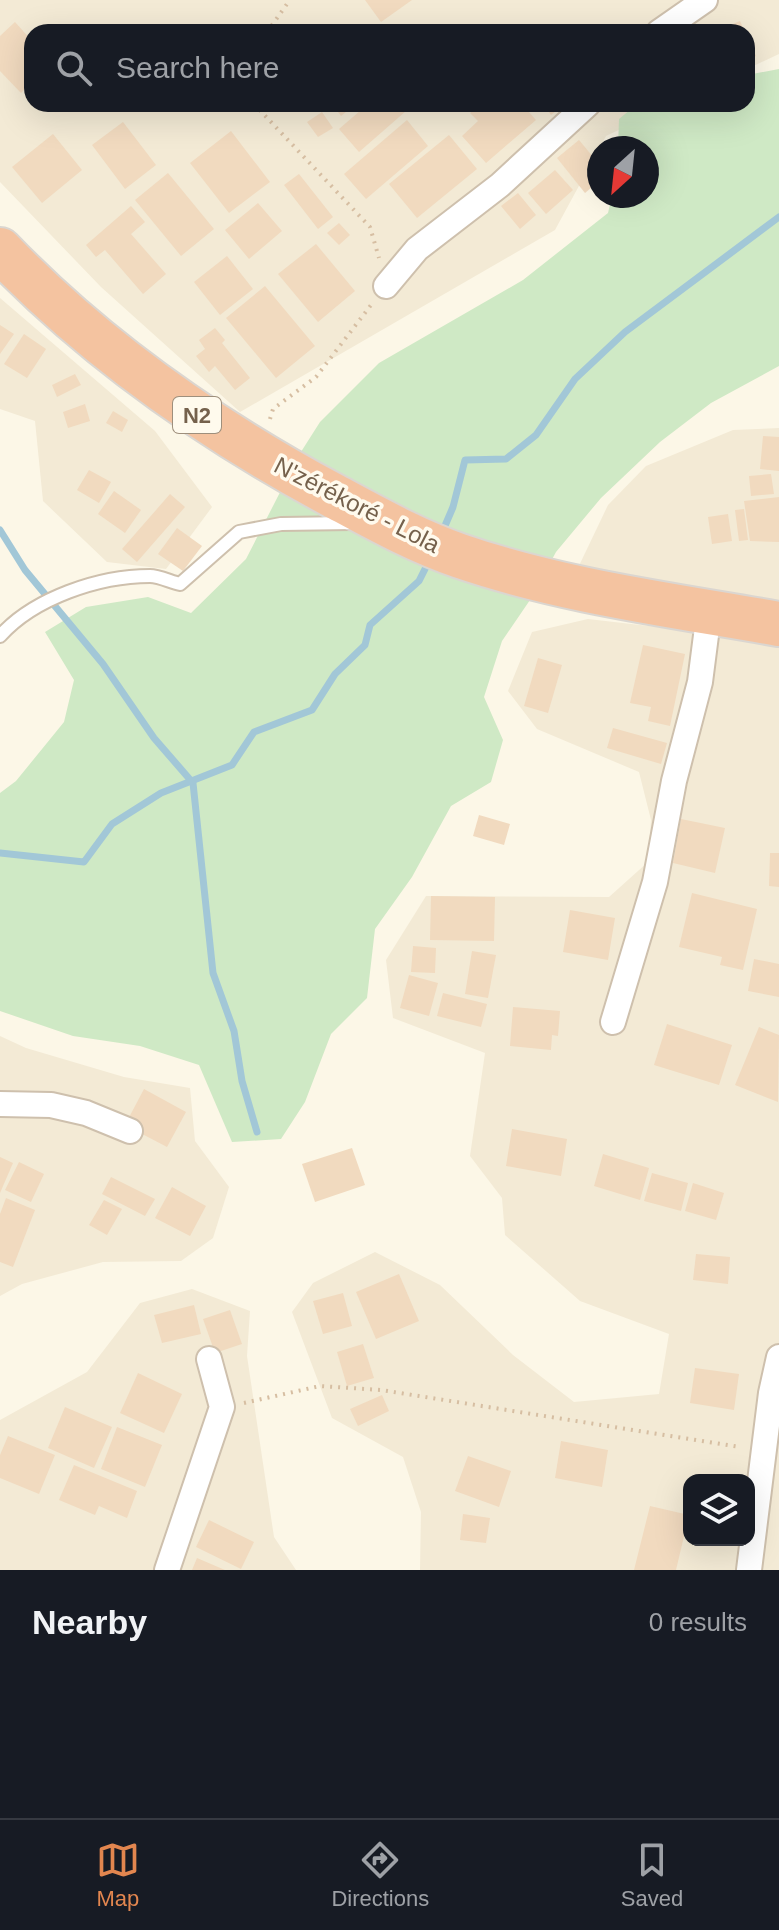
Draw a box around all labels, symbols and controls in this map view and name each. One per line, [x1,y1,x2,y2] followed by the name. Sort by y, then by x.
[24,24,755,112] search box
[52,46,96,90] icon: search
[116,51,279,84] text: Search here
[587,136,659,208] north arrow
[173,397,221,433] road number: N2
[270,451,445,558] street label: N'zérékoré - Lola
[683,1474,755,1546] map controls
[683,1474,755,1546] button: layers
[32,1603,147,1641] text: Nearby
[649,1607,747,1637] text: 0 results
[96,1838,140,1912] tab: Map
[331,1838,429,1912] tab: Directions
[621,1838,683,1912] tab: Saved

